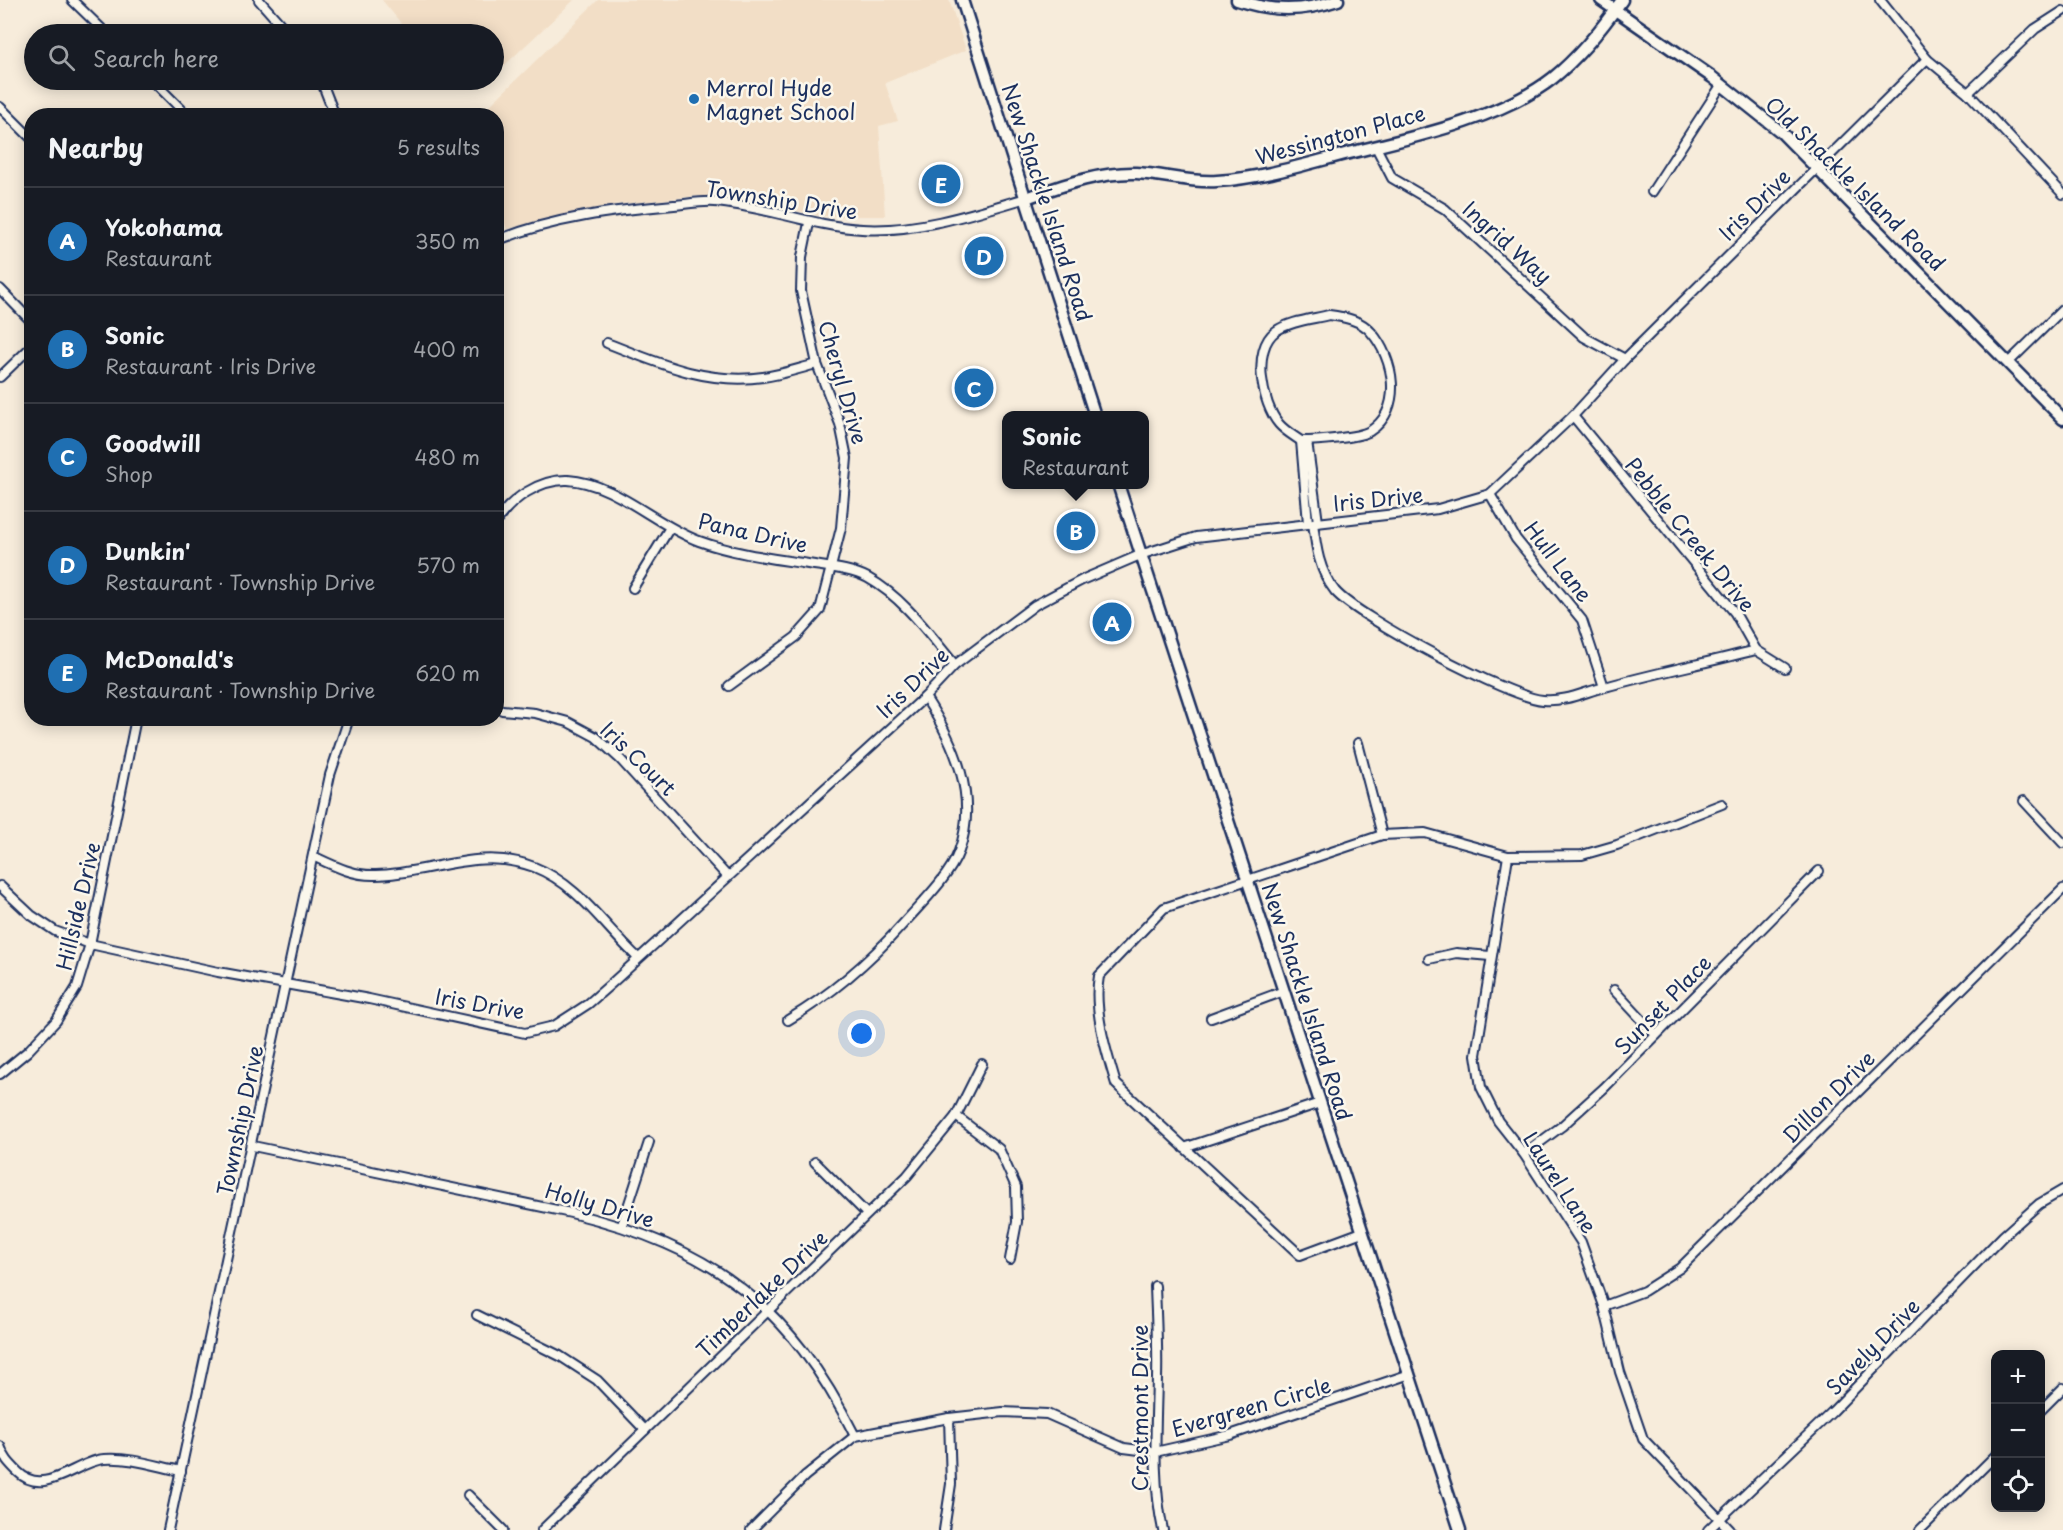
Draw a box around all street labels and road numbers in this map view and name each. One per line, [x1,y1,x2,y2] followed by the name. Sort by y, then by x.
[994,79,1102,325] street label: New Shackle Island Road
[1759,88,1953,278] street label: Old Shackle Island Road
[1251,96,1429,172] street label: Wessington Place
[1711,161,1797,247] street label: Iris Drive
[704,171,860,227] street label: Township Drive
[1456,193,1560,291] street label: Ingrid Way
[811,316,877,448] street label: Cheryl Drive
[1618,450,1764,618] street label: Pebble Creek Drive
[1331,477,1425,519] street label: Iris Drive
[695,504,811,560] street label: Pana Drive
[1517,514,1601,608] street label: Hull Lane
[868,639,956,725] street label: Iris Drive
[594,713,684,803] street label: Iris Court
[47,839,107,973] street label: Hillside Drive
[1254,878,1362,1124] street label: New Shackle Island Road
[1606,947,1718,1061] street label: Sunset Place
[433,979,527,1027] street label: Iris Drive
[207,1042,271,1198] street label: Township Drive
[1774,1042,1882,1150] street label: Dillon Drive
[1516,1125,1606,1239] street label: Laurel Lane
[542,1173,658,1235] street label: Holly Drive
[688,1222,834,1364] street label: Timberlake Drive
[1818,1290,1926,1402] street label: Savely Drive
[1123,1325,1155,1491] street label: Crestmont Drive
[1168,1368,1334,1444] street label: Evergreen Circle

